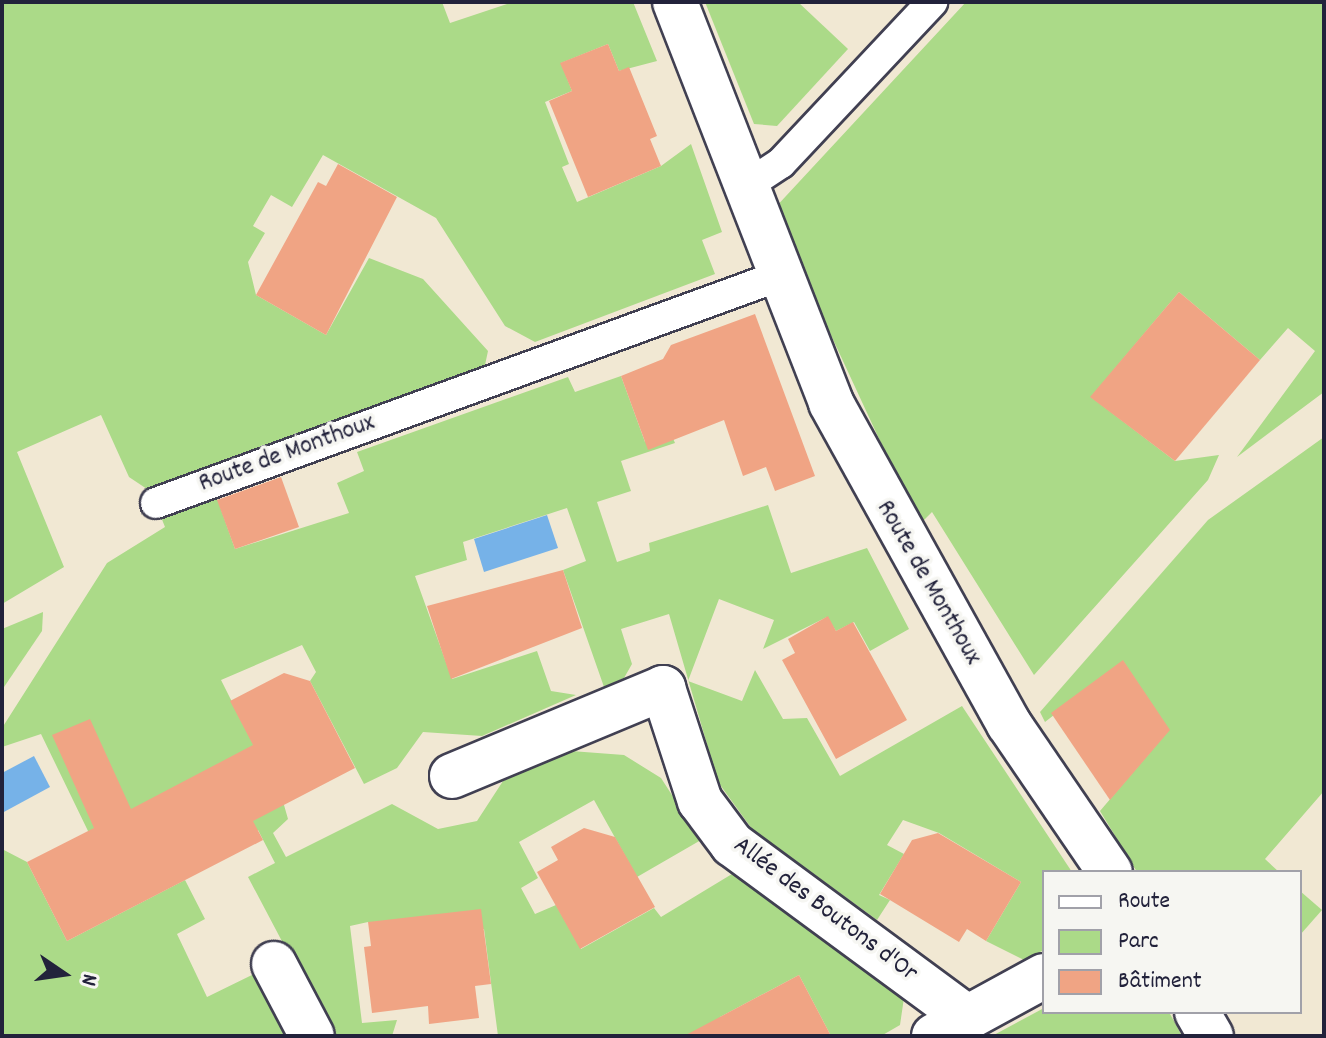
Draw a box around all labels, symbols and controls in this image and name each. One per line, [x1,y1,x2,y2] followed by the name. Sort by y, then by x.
[195,408,379,500] street label: Route de Monthoux
[868,495,988,671] street label: Route de Monthoux
[727,831,923,989] street label: Allée des Boutons d'Or
[1042,870,1302,1014] legend
[1118,885,1170,919] text: Route
[1118,925,1159,959] text: Parc
[24,934,104,1014] north arrow
[1118,965,1202,999] text: Bâtiment
[72,971,104,988] text: N

